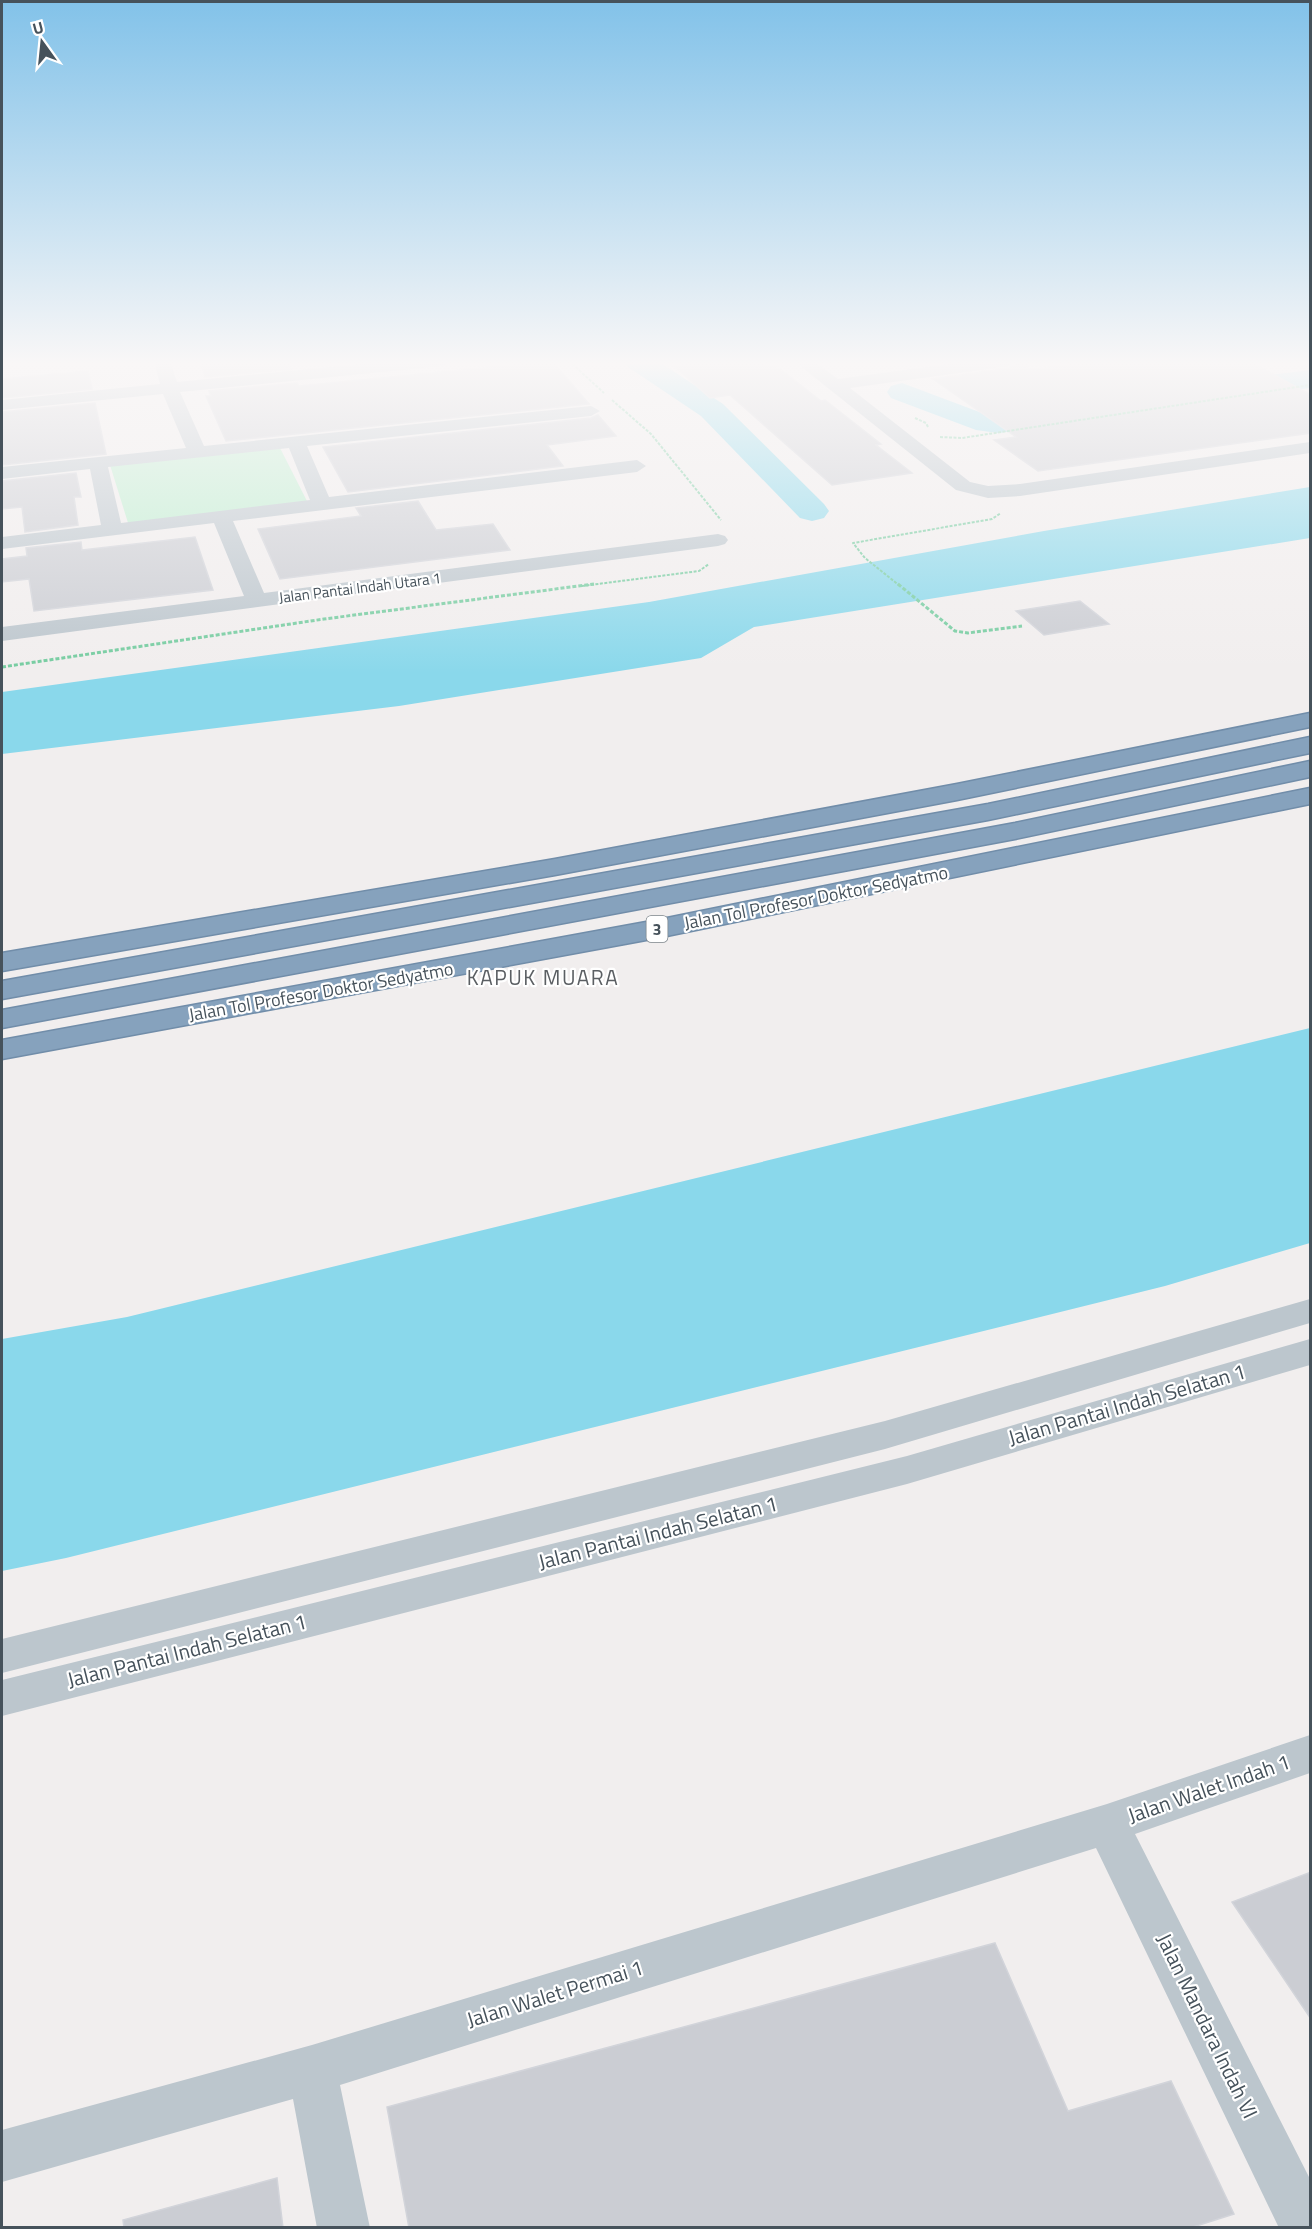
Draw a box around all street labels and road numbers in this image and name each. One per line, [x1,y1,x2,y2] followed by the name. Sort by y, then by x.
[277,566,442,609] street label: Jalan Pantai Indah Utara 1
[682,859,950,936] street label: Jalan Tol Profesor Doktor Sedyatmo
[646,916,668,942] road number: 3
[187,955,455,1028] street label: Jalan Tol Profesor Doktor Sedyatmo
[1004,1355,1249,1453] street label: Jalan Pantai Indah Selatan 1
[535,1487,781,1577] street label: Jalan Pantai Indah Selatan 1
[64,1605,310,1695] street label: Jalan Pantai Indah Selatan 1
[1123,1745,1294,1831] street label: Jalan Walet Indah 1
[1149,1927,1267,2124] street label: Jalan Mandara Indah VI
[462,1951,647,2035] street label: Jalan Walet Permai 1

